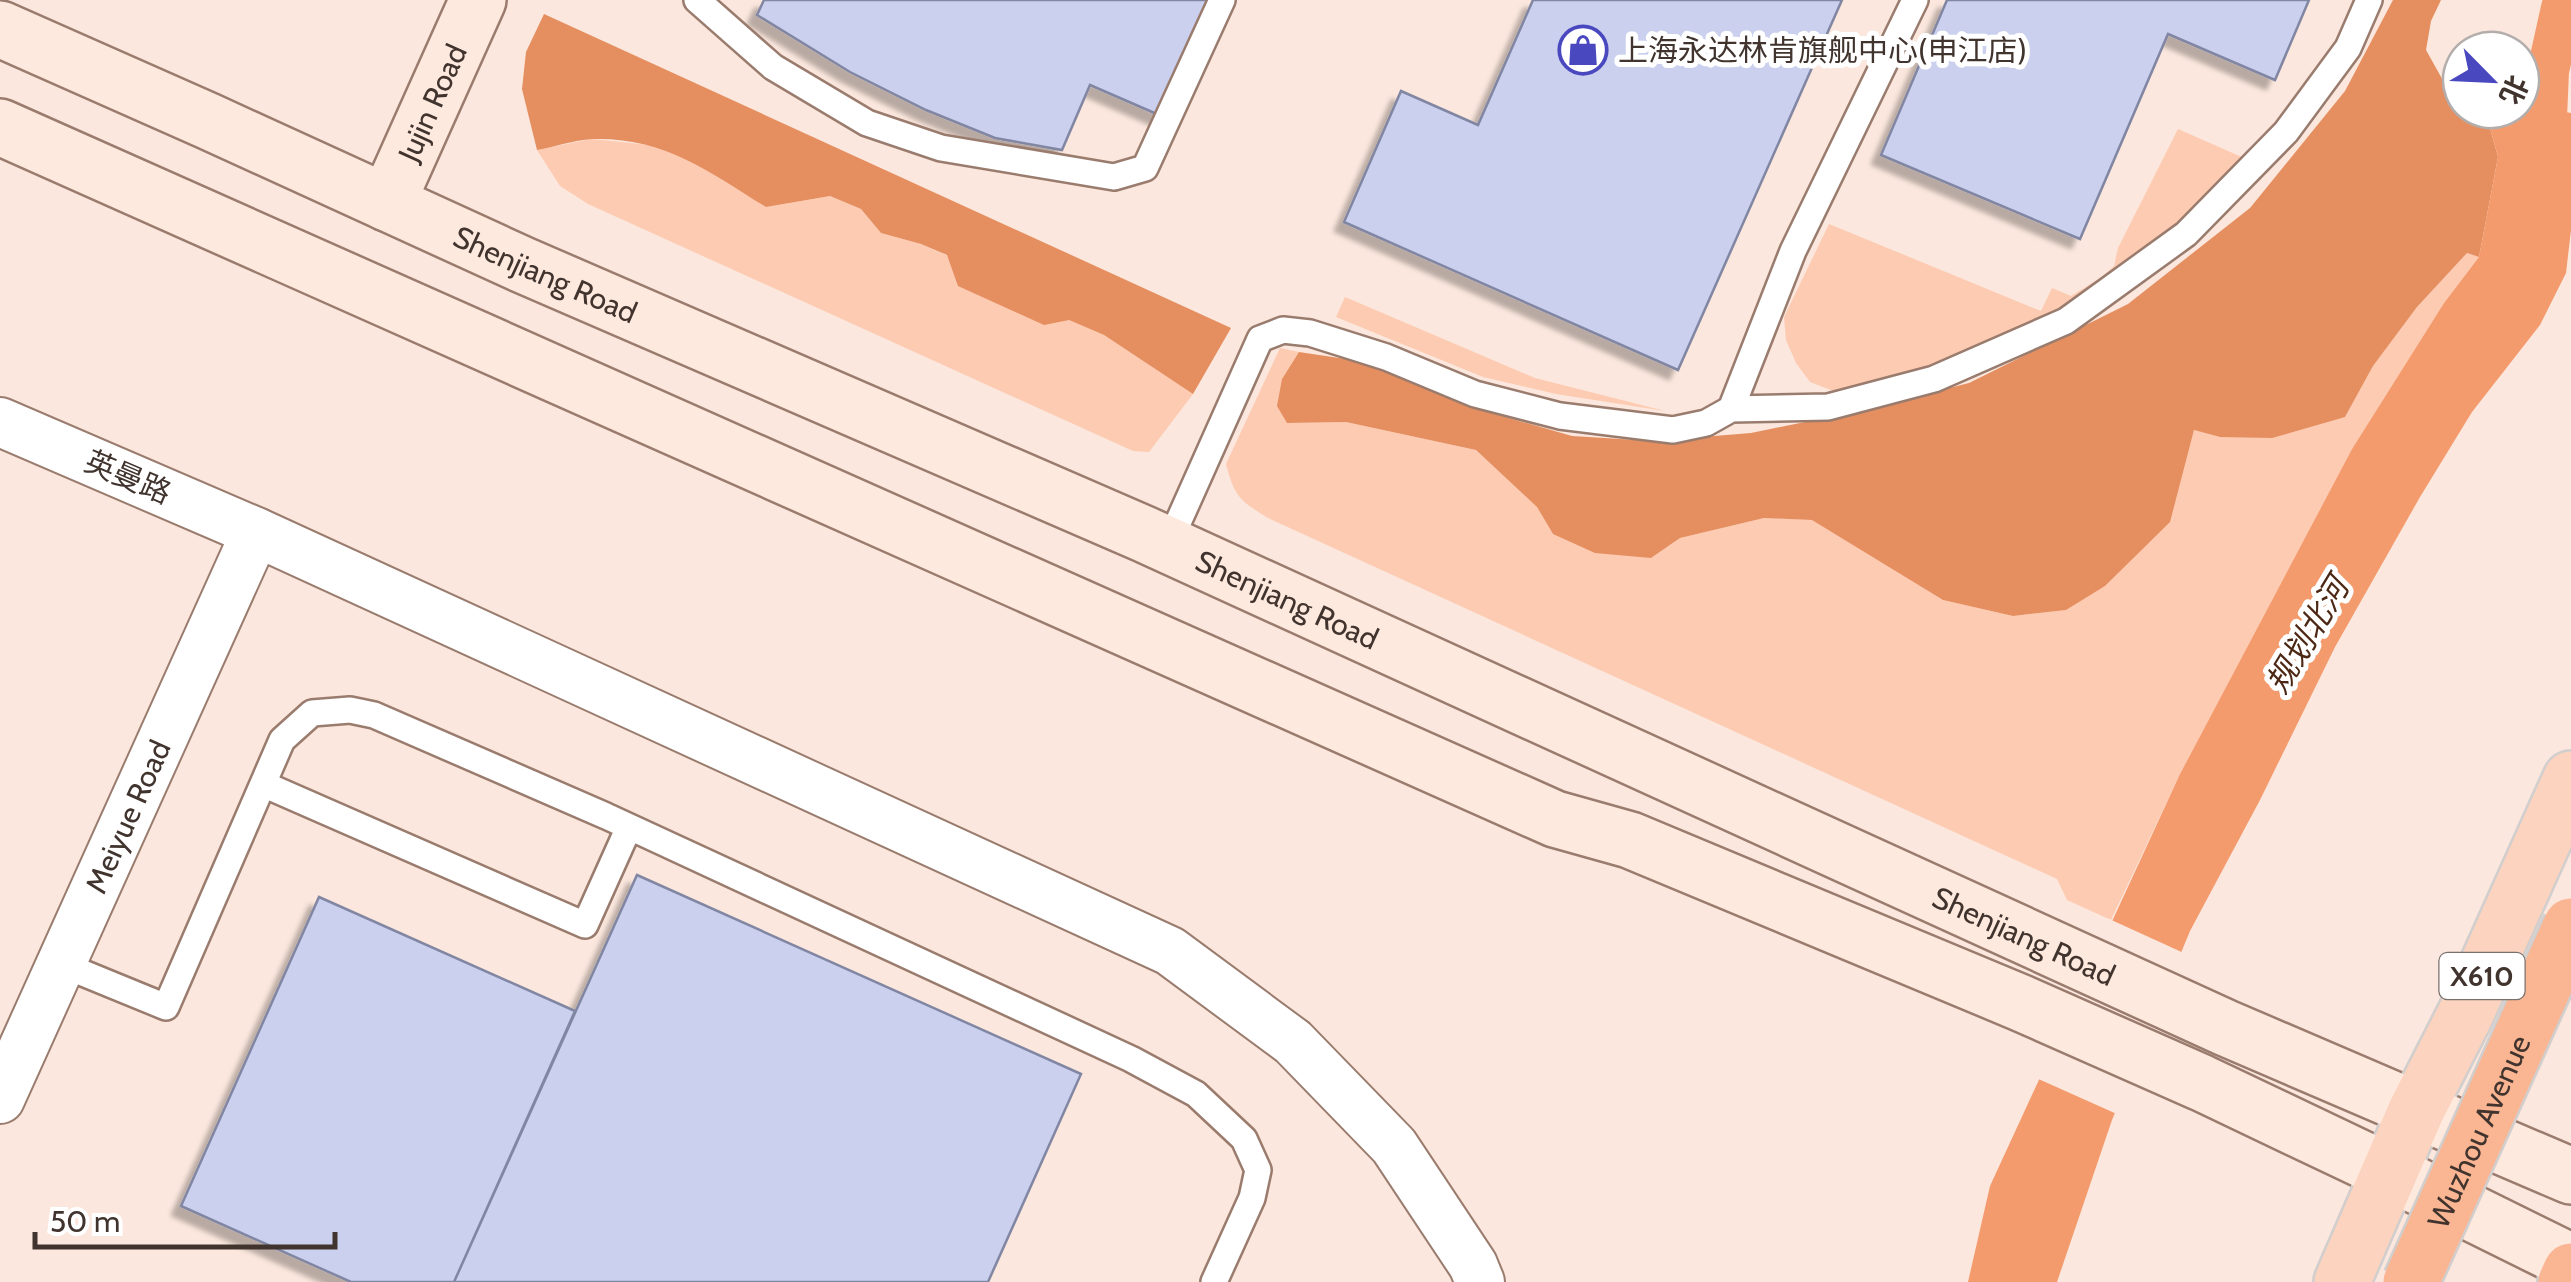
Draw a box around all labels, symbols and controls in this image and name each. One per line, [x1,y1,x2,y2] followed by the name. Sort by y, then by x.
[1557,24,1609,76] shop icon: 上海永达林肯旗舰中心(申江店)
[2441,30,2541,130] north arrow
[1618,32,2027,69] place label: 上海永达林肯旗舰中心(申江店)
[389,38,474,168] street label: Jujin Road
[2493,70,2535,110] text: 北
[448,217,643,331] street label: Shenjiang Road
[79,442,177,512] street label: 英曼路
[1190,542,1384,657] street label: Shenjiang Road
[2257,565,2360,700] water label: 规划北河
[77,734,178,899] street label: Meiyue Road
[1927,878,2121,993] street label: Shenjiang Road
[2440,953,2524,999] road number: X610
[2419,1029,2538,1234] street label: Wuzhou Avenue
[35,1187,335,1249] scale bar
[50,1203,120,1240] text: 50 m

